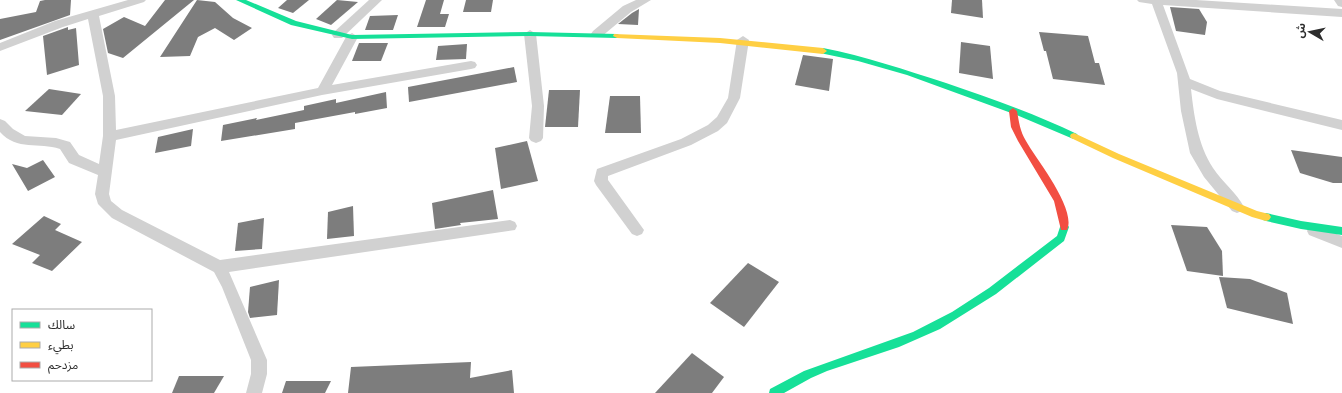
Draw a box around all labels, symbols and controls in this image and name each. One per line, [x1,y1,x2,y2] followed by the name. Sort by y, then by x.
[1290,12,1330,52] north arrow
[1292,22,1308,39] text: ش
[12,309,152,381] legend
[48,317,75,332] text: سالك
[48,337,74,355] text: بطيء
[48,357,78,374] text: مزدحم

